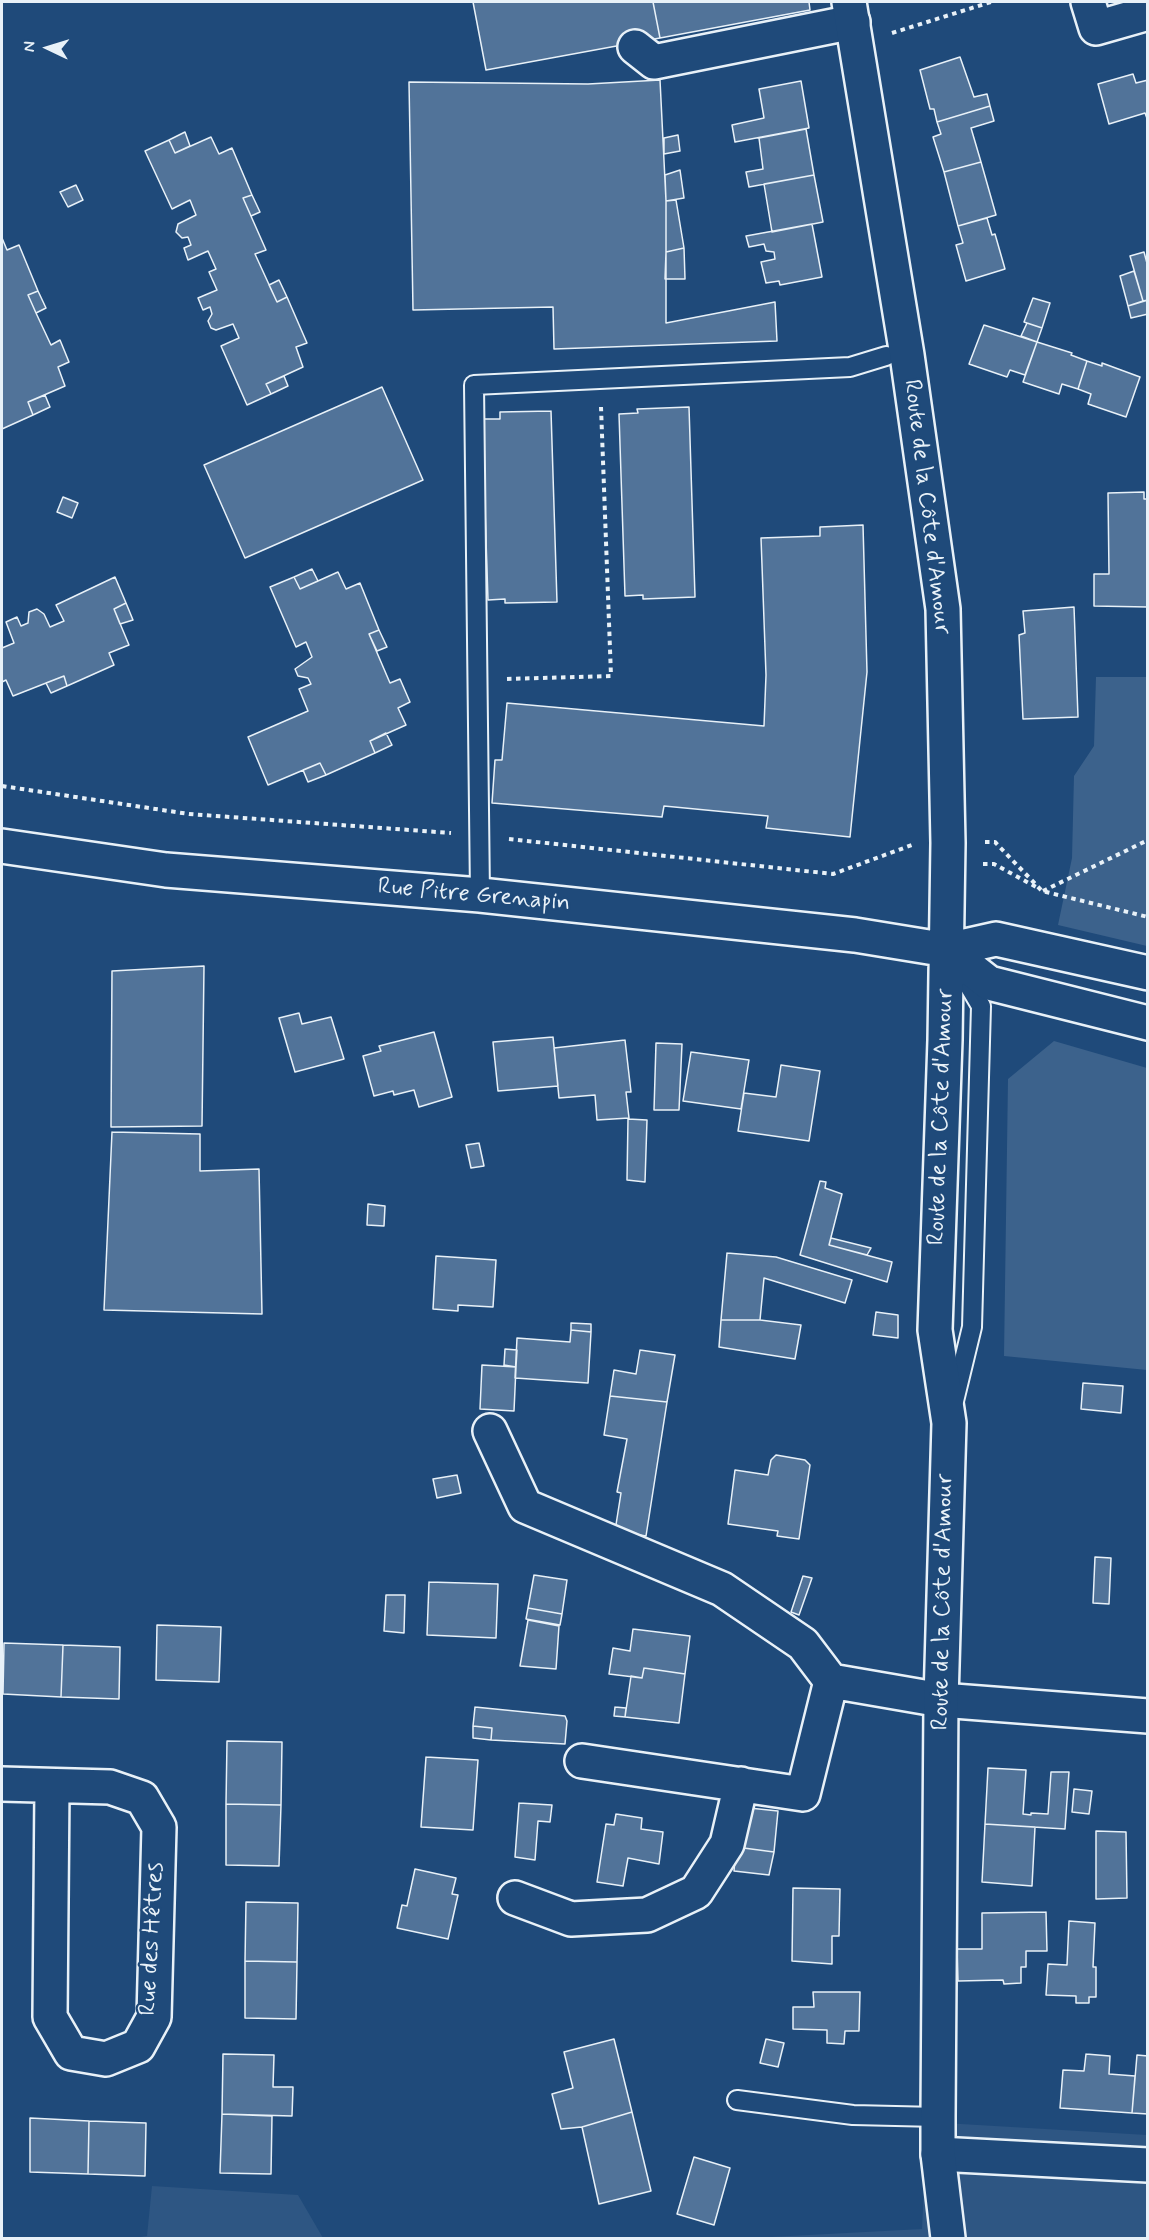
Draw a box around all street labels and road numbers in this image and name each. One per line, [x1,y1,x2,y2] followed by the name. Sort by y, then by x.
[896,378,956,636] street label: Route de la Côte d'Amour
[377,873,571,919] street label: Rue Pitre Grenapin
[923,988,961,1246] street label: Route de la Côte d'Amour
[927,1473,961,1731] street label: Route de la Côte d'Amour
[135,1862,171,2016] street label: Rue des Hêtres

